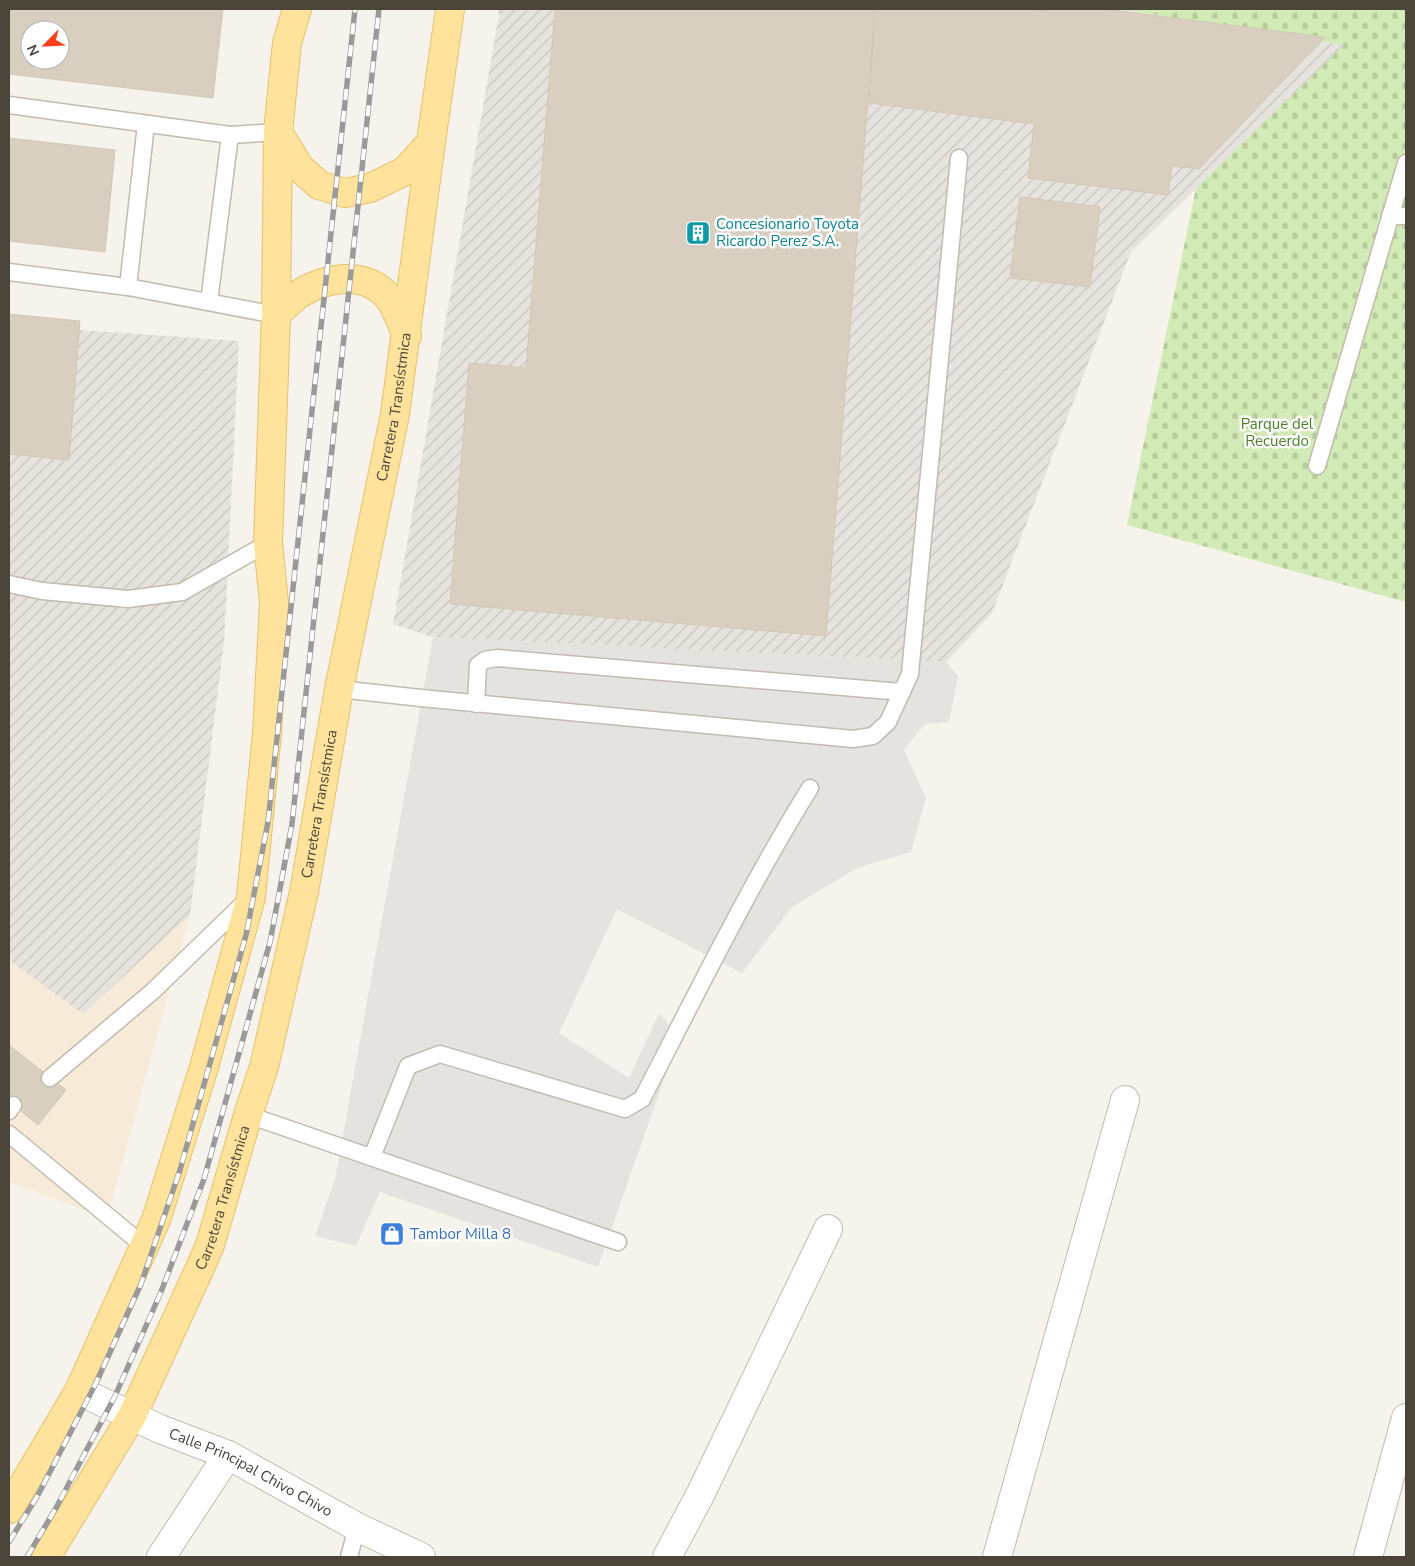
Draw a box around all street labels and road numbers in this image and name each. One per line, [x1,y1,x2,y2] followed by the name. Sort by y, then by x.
[372,331,416,483] street label: Carretera Transístmica
[297,728,342,880] street label: Carretera Transístmica
[190,1123,254,1273] street label: Carretera Transístmica
[166,1423,336,1521] street label: Calle Principal Chivo Chivo

